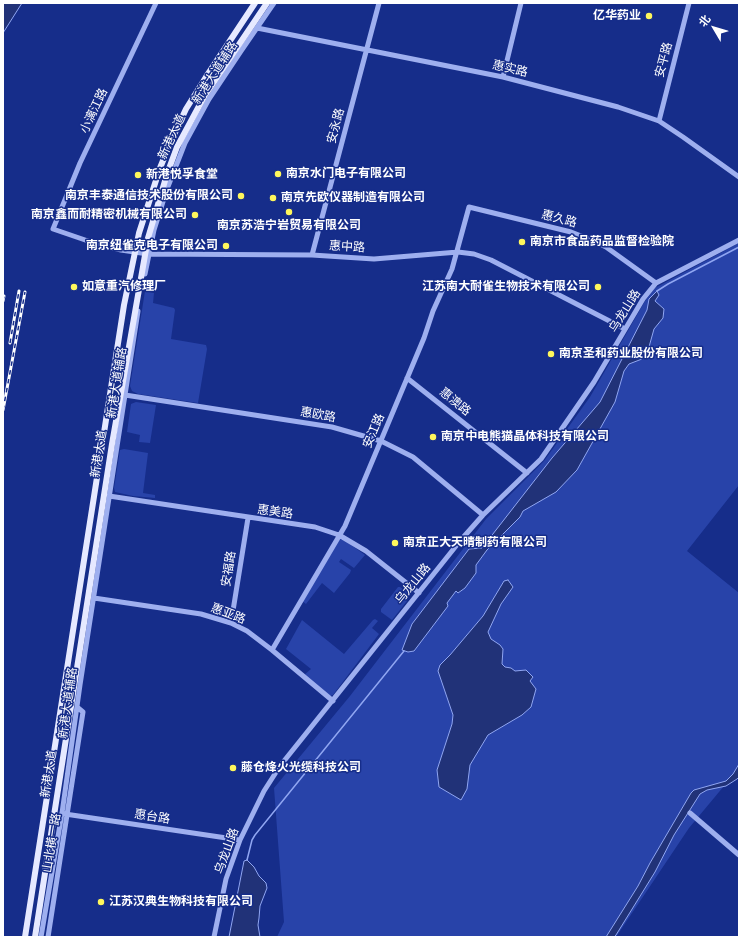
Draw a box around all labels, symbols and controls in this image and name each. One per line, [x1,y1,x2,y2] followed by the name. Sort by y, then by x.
[694,8,734,48] north arrow
[593,9,641,23] place label: 亿华药业
[644,11,654,21] marker: 亿华药业
[695,11,713,29] text: 北
[189,39,241,107] street label: 新港大道辅路
[652,41,676,79] street label: 安平路
[491,58,529,80] street label: 惠实路
[77,86,111,136] street label: 小漓江路
[324,107,348,145] street label: 安永路
[155,112,189,162] street label: 新港大道
[286,167,406,181] place label: 南京水门电子有限公司
[146,168,218,182] place label: 新港悦孚食堂
[273,169,283,179] marker: 南京水门电子有限公司
[133,170,143,180] marker: 新港悦孚食堂
[65,189,233,203] place label: 南京丰泰通信技术股份有限公司
[236,191,246,201] marker: 南京丰泰通信技术股份有限公司
[281,191,425,205] place label: 南京先欧仪器制造有限公司
[268,193,278,203] marker: 南京先欧仪器制造有限公司
[284,207,294,217] marker: 南京苏浩宁岩贸易有限公司
[540,207,578,231] street label: 惠久路
[31,208,187,222] place label: 南京鑫而耐精密机械有限公司
[190,210,200,220] marker: 南京鑫而耐精密机械有限公司
[217,219,361,233] place label: 南京苏浩宁岩贸易有限公司
[530,235,674,249] place label: 南京市食品药品监督检验院
[517,237,527,247] marker: 南京市食品药品监督检验院
[86,239,218,253] place label: 南京纽雀克电子有限公司
[329,239,365,255] street label: 惠中路
[221,241,231,251] marker: 南京纽雀克电子有限公司
[82,280,166,294] place label: 如意重汽修理厂
[422,280,590,294] place label: 江苏南大耐雀生物技术有限公司
[69,282,79,292] marker: 如意重汽修理厂
[593,282,603,292] marker: 江苏南大耐雀生物技术有限公司
[606,287,644,335] street label: 乌龙山路
[104,346,130,420] street label: 新港大道辅路
[559,347,703,361] place label: 南京圣和药业股份有限公司
[546,349,556,359] marker: 南京圣和药业股份有限公司
[436,385,474,419] street label: 惠澳路
[299,405,337,425] street label: 惠欧路
[360,412,388,450] street label: 安江路
[88,429,110,479] street label: 新港大道
[441,430,609,444] place label: 南京中电熊猫晶体科技有限公司
[428,432,438,442] marker: 南京中电熊猫晶体科技有限公司
[256,502,294,522] street label: 惠美路
[403,536,547,550] place label: 南京正大天晴制药有限公司
[390,538,400,548] marker: 南京正大天晴制药有限公司
[219,550,239,588] street label: 安福路
[392,561,434,607] street label: 乌龙山路
[209,601,247,627] street label: 惠亚路
[56,666,80,740] street label: 新港大道辅路
[38,749,60,799] street label: 新港大道
[241,761,361,775] place label: 藤仓烽火光缆科技公司
[228,763,238,773] marker: 藤仓烽火光缆科技公司
[133,807,171,827] street label: 惠台路
[40,812,64,874] street label: 山北横一路
[212,826,242,876] street label: 乌龙山路
[109,895,253,909] place label: 江苏汉典生物科技有限公司
[96,897,106,907] marker: 江苏汉典生物科技有限公司

